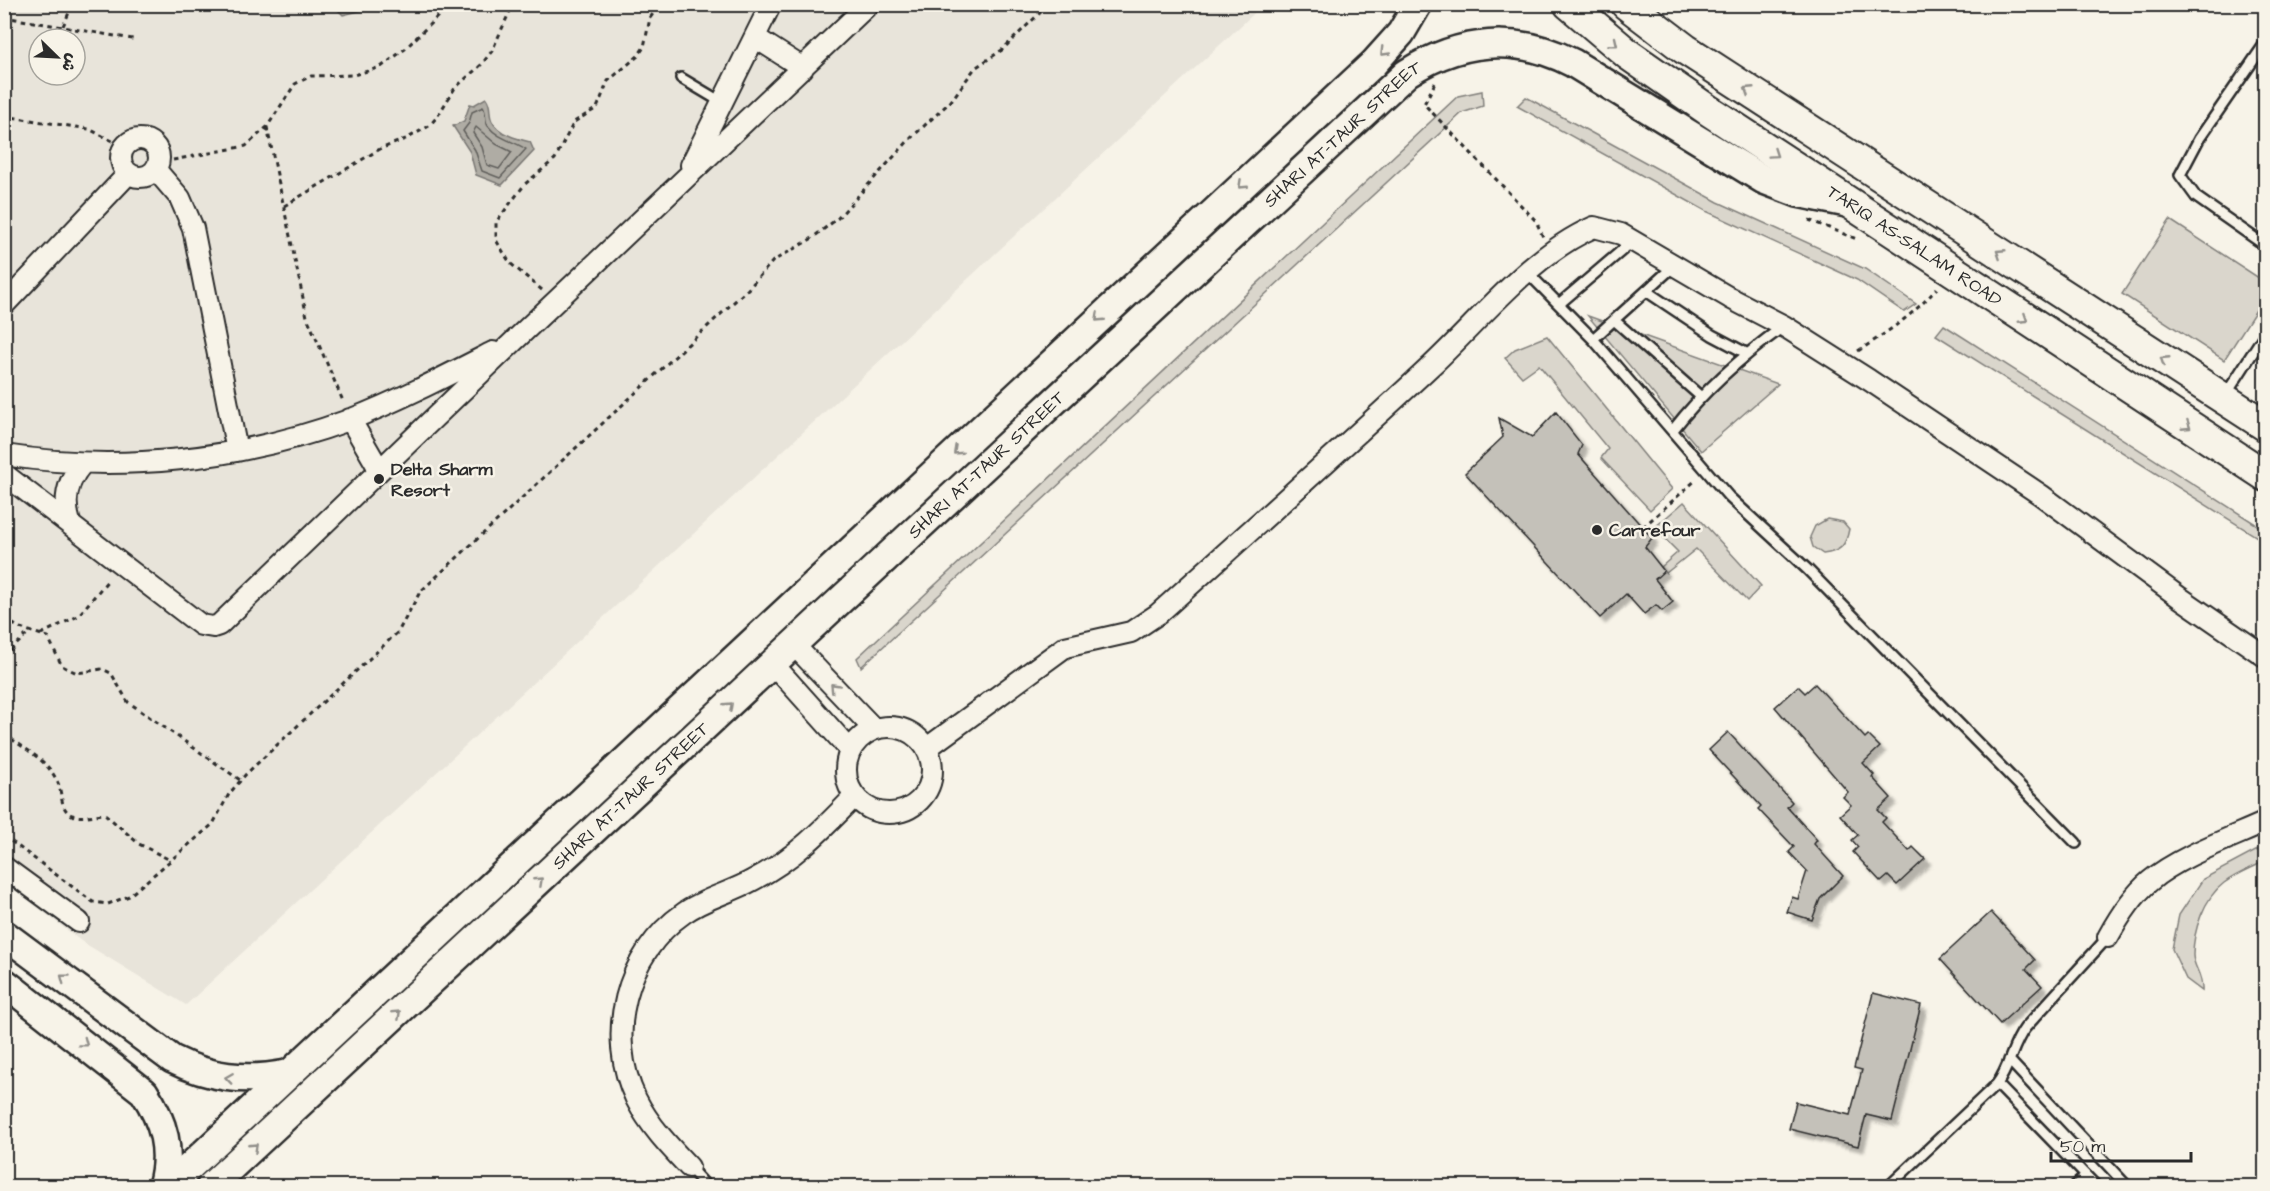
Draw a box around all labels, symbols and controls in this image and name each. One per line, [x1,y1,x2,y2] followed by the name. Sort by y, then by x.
[27,27,87,87] north arrow
[1607,35,1618,46] one-way arrow
[1381,45,1392,56] one-way arrow
[56,50,83,75] text: ش
[1258,55,1427,213] street label: SHARI AT-TAUR STREET
[1744,86,1755,97] one-way arrow
[1767,147,1778,158] one-way arrow
[1238,178,1249,189] one-way arrow
[1822,179,2007,313] street label: TARIQ AS-SALAM ROAD
[1996,249,2006,261] one-way arrow
[1096,311,1106,322] one-way arrow
[2017,312,2028,323] one-way arrow
[2159,356,2170,367] one-way arrow
[903,385,1071,544] street label: SHARI AT-TAUR STREET
[2181,418,2192,429] one-way arrow
[953,444,963,455] one-way arrow
[391,457,493,503] place label: Delta Sharm Resort
[372,472,386,486] marker: Delta Sharm Resort
[1609,518,1700,543] place label: Carrefour
[1590,523,1604,537] marker: Carrefour
[830,684,841,694] one-way arrow
[722,702,732,713] one-way arrow
[547,716,715,875] street label: SHARI AT-TAUR STREET
[532,878,543,889] one-way arrow
[59,975,70,986] one-way arrow
[390,1010,400,1021] one-way arrow
[78,1036,89,1047] one-way arrow
[224,1072,233,1084] one-way arrow
[2051,1125,2190,1163] scale bar
[2060,1134,2105,1159] text: 50 m
[247,1143,257,1154] one-way arrow

